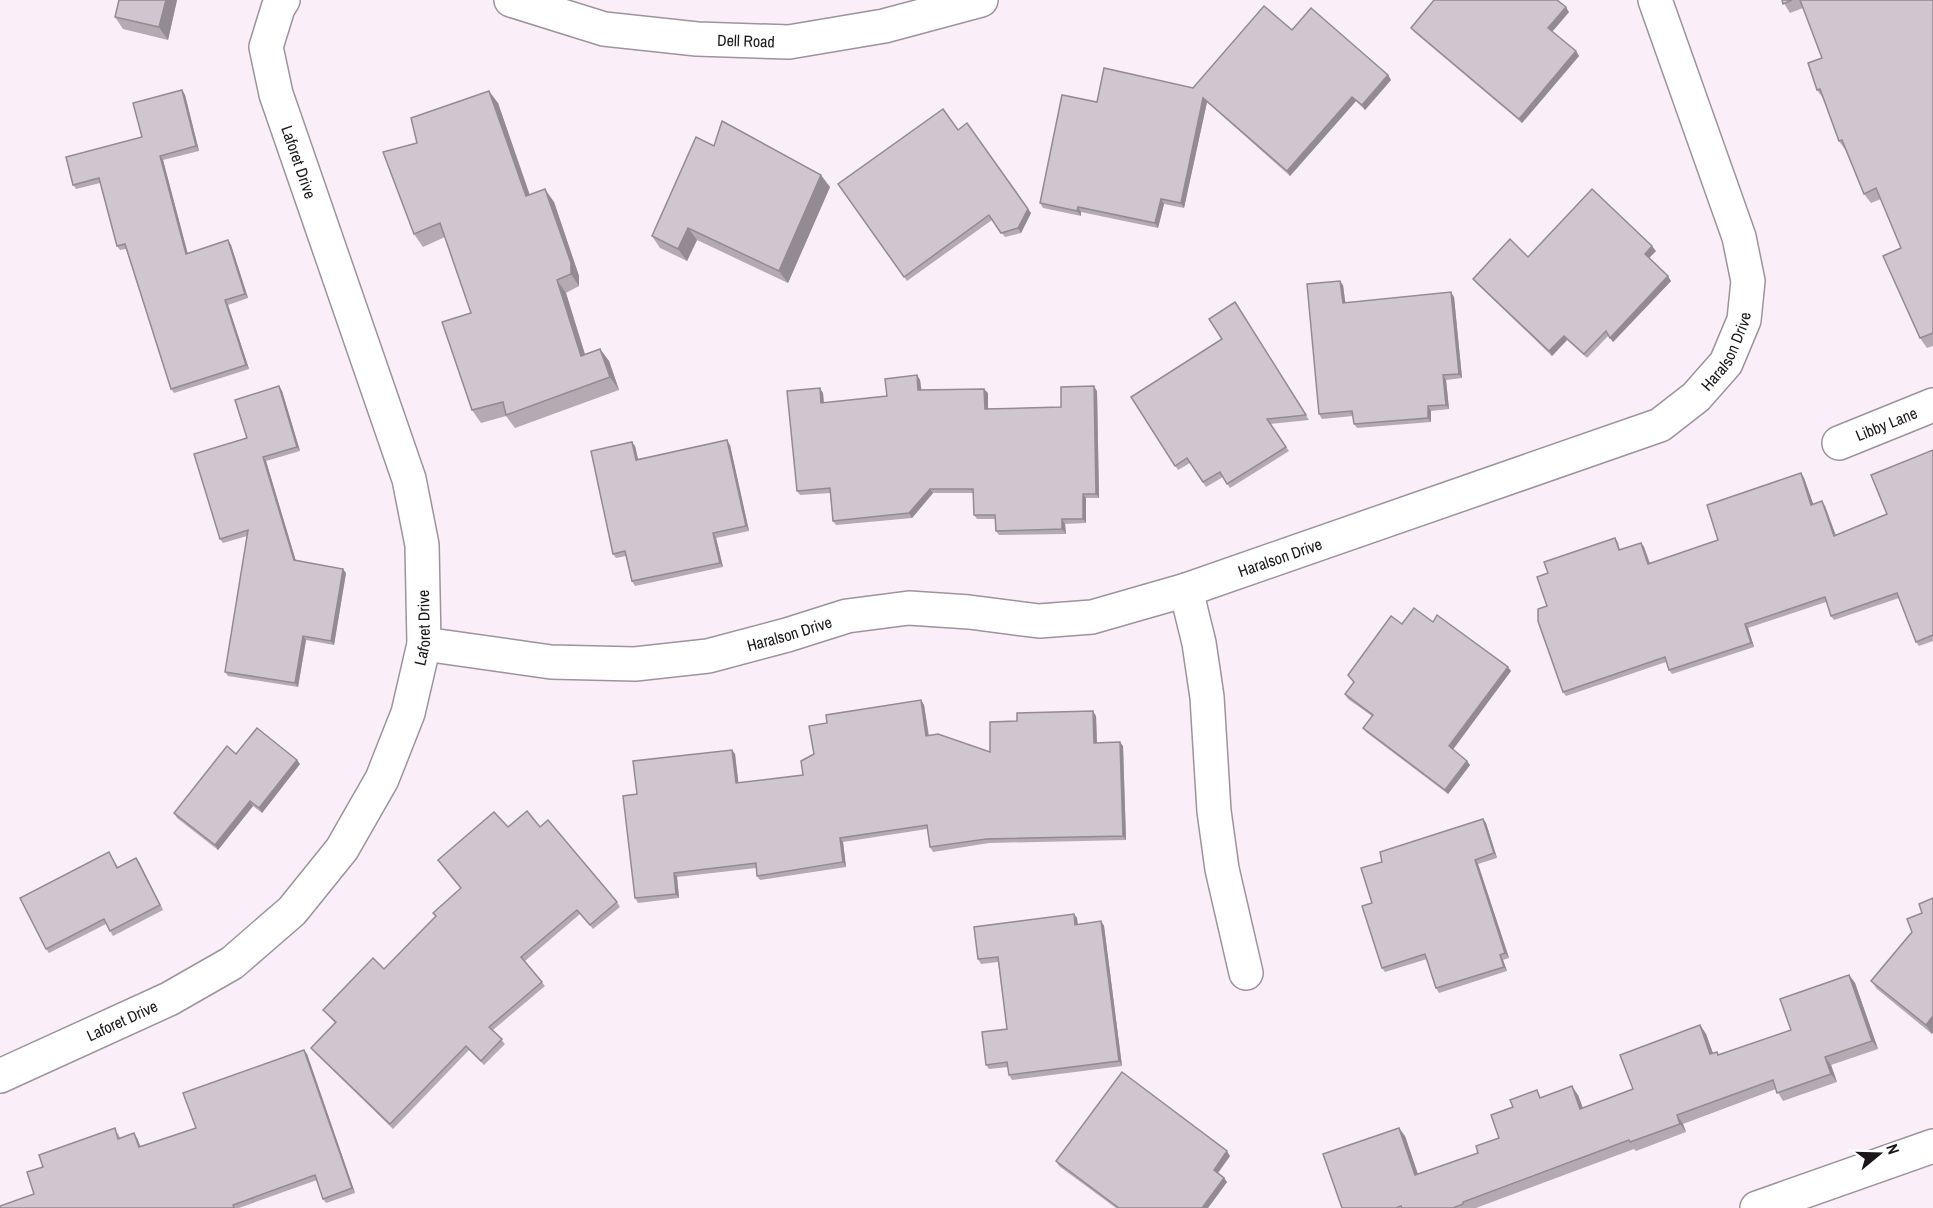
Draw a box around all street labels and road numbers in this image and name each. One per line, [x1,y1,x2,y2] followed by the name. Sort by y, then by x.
[717,29,775,53] street label: Dell Road
[276,123,322,201] street label: Laforet Drive
[1696,311,1756,395] street label: Haralson Drive
[1852,402,1921,446] street label: Libby Lane
[1235,533,1325,582] street label: Haralson Drive
[408,590,435,668] street label: Laforet Drive
[744,611,834,656] street label: Haralson Drive
[83,995,161,1046] street label: Laforet Drive

